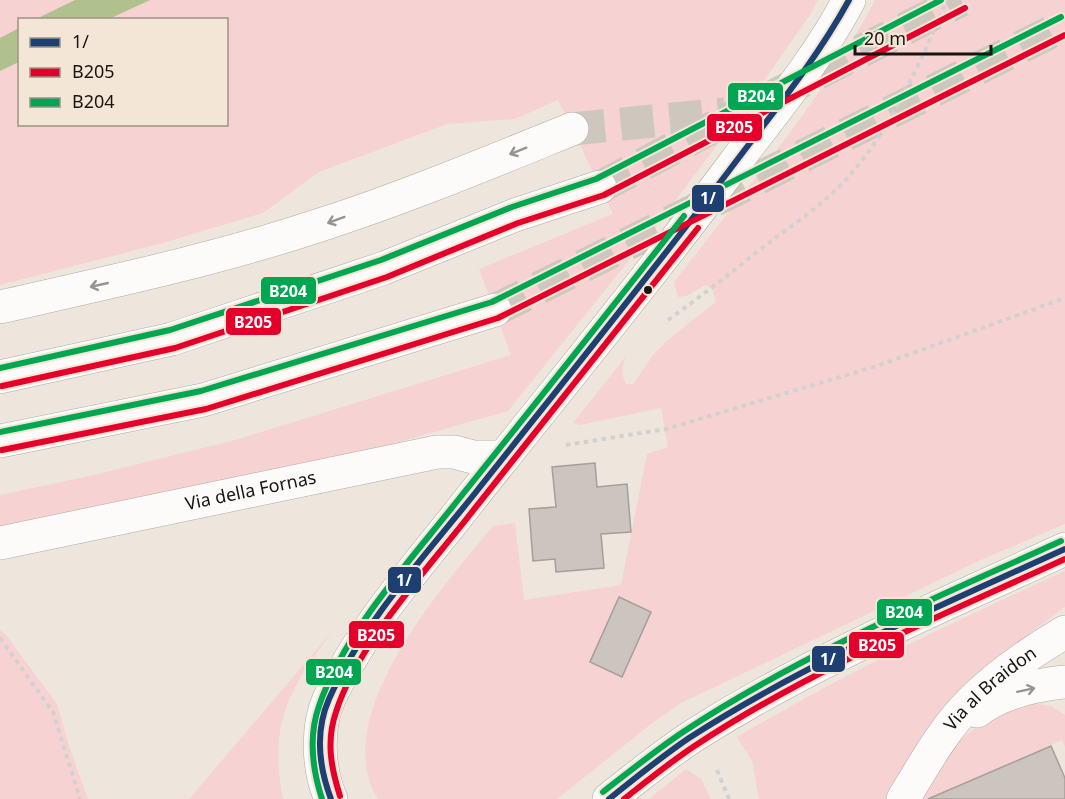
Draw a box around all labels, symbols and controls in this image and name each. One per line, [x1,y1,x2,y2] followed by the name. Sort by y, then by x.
[18,18,228,126] legend
[855,18,992,56] scale bar
[864,26,906,50] text: 20 m
[72,29,89,53] text: 1/
[72,59,115,83] text: B205
[727,82,784,111] line badge: B204
[737,85,775,107] text: B204
[72,89,115,113] text: B204
[706,113,763,142] line badge: B205
[715,116,753,138] text: B205
[509,146,528,157] one-way arrow
[691,184,725,213] line badge: 1/
[700,187,716,209] text: 1/
[327,215,345,226] one-way arrow
[260,276,317,305] line badge: B204
[89,280,109,291] one-way arrow
[269,280,307,302] text: B204
[642,284,654,296] unlabelled marker
[225,307,282,336] line badge: B205
[234,311,272,333] text: B205
[183,465,318,515] street label: Via della Fornas
[387,566,422,594] line badge: 1/
[396,569,412,591] text: 1/
[876,598,933,627] line badge: B204
[885,601,923,623] text: B204
[348,620,405,649] line badge: B205
[357,624,395,646] text: B205
[848,631,905,659] line badge: B205
[858,634,896,656] text: B205
[938,640,1040,735] street label: Via al Braidon
[811,645,846,673] line badge: 1/
[820,648,836,670] text: 1/
[305,658,362,686] line badge: B204
[315,661,353,683] text: B204
[1015,684,1035,695] one-way arrow

